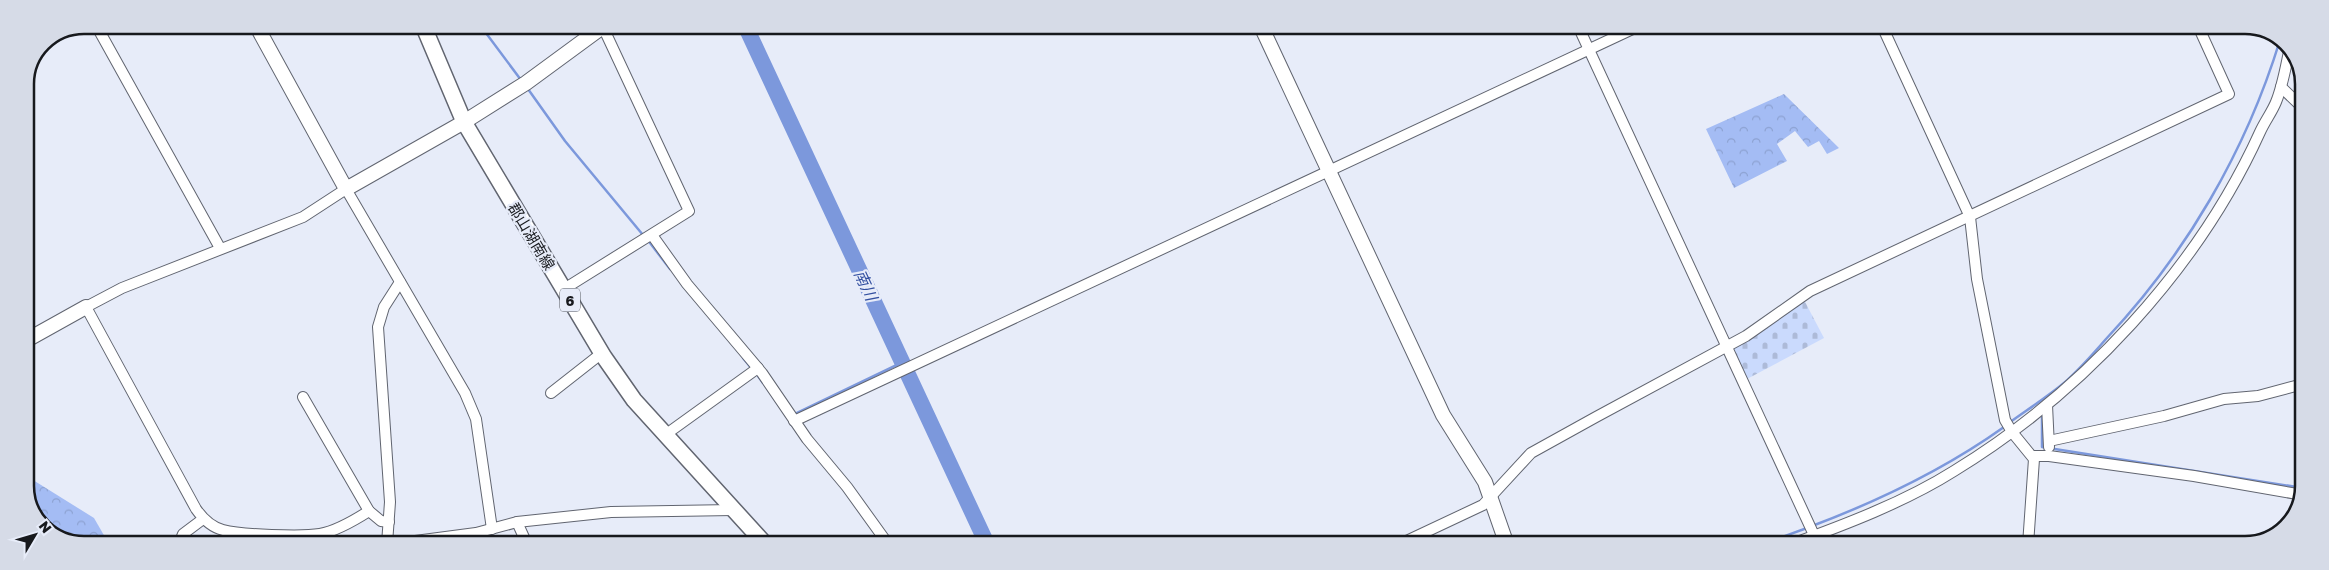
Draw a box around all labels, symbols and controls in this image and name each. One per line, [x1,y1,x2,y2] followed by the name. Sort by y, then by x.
[505,199,559,273] street label: 郡山湖南線
[850,266,883,306] water label: 南川
[560,288,580,312] road number: 6
[10,510,60,560] north arrow
[36,517,56,536] text: N

